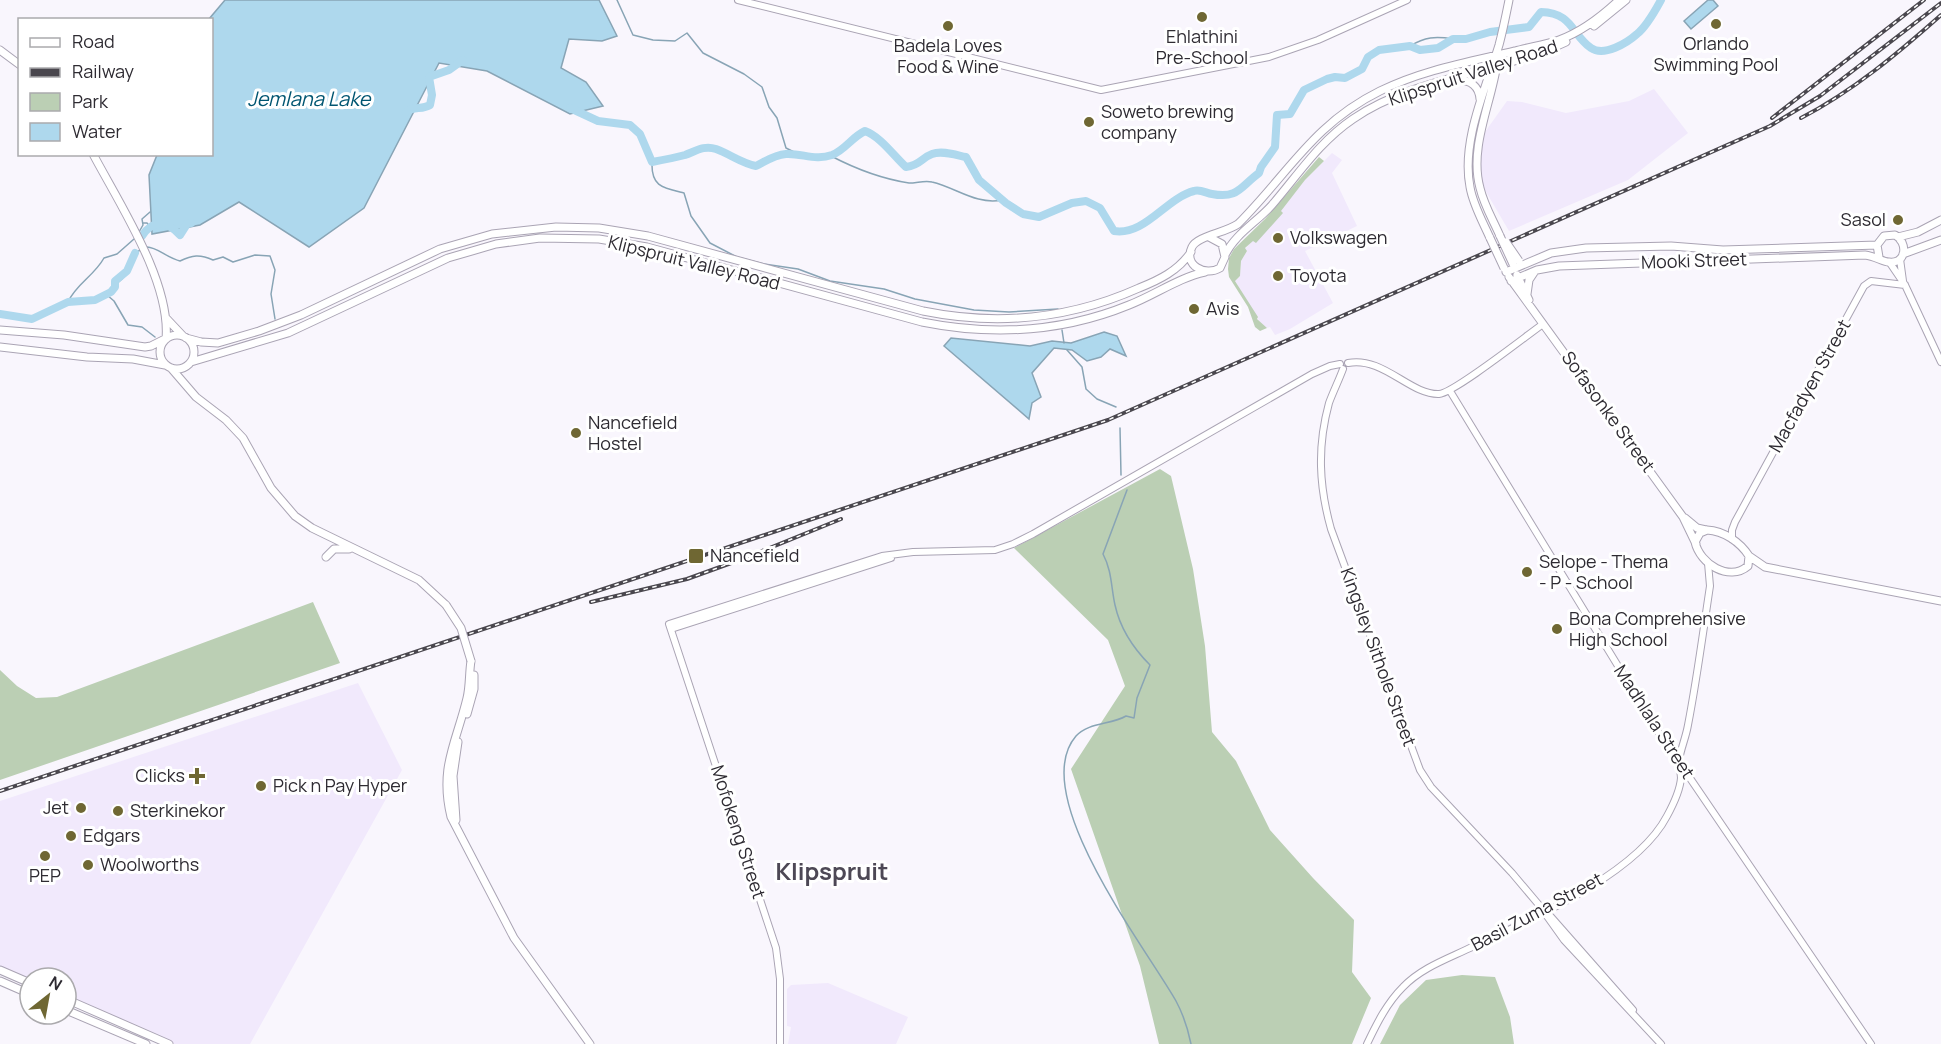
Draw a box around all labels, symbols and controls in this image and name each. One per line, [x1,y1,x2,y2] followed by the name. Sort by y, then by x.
[1195,10,1209,24] marker: Ehlathini Pre-School
[1709,17,1723,31] marker: Orlando Swimming Pool
[18,18,213,156] legend
[941,19,955,33] marker: Badela Loves Food & Wine
[1156,24,1248,69] place label: Ehlathini Pre-School
[72,29,115,53] text: Road
[1653,31,1779,76] place label: Orlando Swimming Pool
[894,33,1002,78] place label: Badela Loves Food & Wine
[1385,33,1560,111] street label: Klipspruit Valley Road
[72,59,134,83] text: Railway
[247,85,372,112] water label: Jemlana Lake
[72,89,109,113] text: Park
[1101,99,1234,144] place label: Soweto brewing company
[1082,115,1096,129] marker: Soweto brewing company
[72,119,122,143] text: Water
[1841,207,1886,231] place label: Sasol
[1891,213,1905,227] marker: Sasol
[1290,225,1387,249] place label: Volkswagen
[606,229,783,295] street label: Klipspruit Valley Road
[1271,231,1285,245] marker: Volkswagen
[1641,246,1747,274] street label: Mooki Street
[1290,263,1347,287] place label: Toyota
[1271,269,1285,283] marker: Toyota
[1206,296,1239,320] place label: Avis
[1187,302,1201,316] marker: Avis
[1763,315,1856,456] street label: Macfadyen Street
[1557,346,1661,477] street label: Sofasonke Street
[588,410,677,455] place label: Nancefield Hostel
[569,426,583,440] marker: Nancefield Hostel
[710,543,799,567] place label: Nancefield
[687,547,705,565] marker: Nancefield
[1539,549,1668,594] place label: Selope - Thema - P - School
[1335,564,1422,749] street label: Kingsley Sithole Street
[1520,565,1534,579] marker: Selope - Thema - P - School
[1569,606,1746,651] place label: Bona Comprehensive High School
[1550,622,1564,636] marker: Bona Comprehensive High School
[1609,660,1701,783] street label: Madhlala Street
[706,762,772,902] street label: Mofokeng Street
[136,763,185,787] place label: Clicks
[190,769,204,783] marker: Clicks
[273,773,408,797] place label: Pick n Pay Hyper
[254,779,268,793] marker: Pick n Pay Hyper
[43,795,69,819] place label: Jet
[130,798,226,822] place label: Sterkinekor
[74,801,88,815] marker: Jet
[111,804,125,818] marker: Sterkinekor
[83,823,140,847] place label: Edgars
[64,829,78,843] marker: Edgars
[38,849,52,863] marker: PEP
[100,852,199,876] place label: Woolworths
[776,854,888,887] district label: Klipspruit
[81,858,95,872] marker: Woolworths
[29,863,61,887] place label: PEP
[1466,866,1607,956] street label: Basil Zuma Street
[18,966,78,1026] north arrow
[45,971,66,996] text: N

